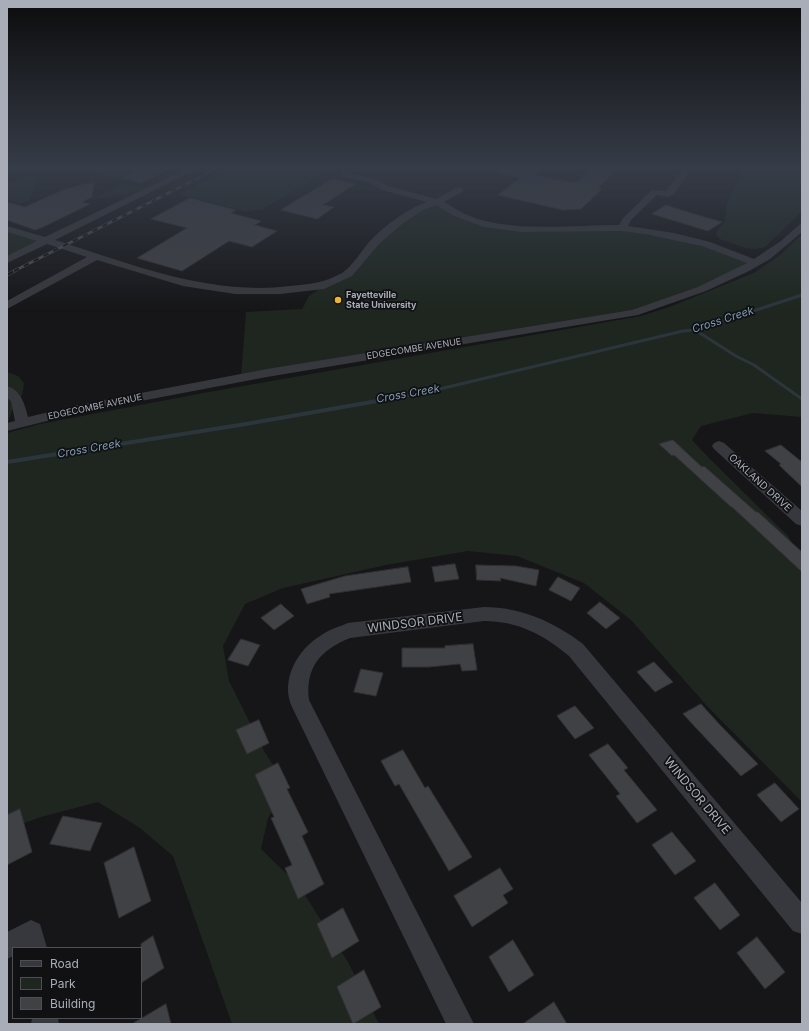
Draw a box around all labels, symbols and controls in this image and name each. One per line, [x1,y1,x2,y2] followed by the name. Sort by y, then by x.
[346,290,416,311] place label: Fayetteville State University
[333,295,343,305] marker: Fayetteville State University
[691,304,755,336] water label: Cross Creek
[366,336,462,362] street label: EDGECOMBE AVENUE
[375,382,441,406] water label: Cross Creek
[47,392,143,422] street label: EDGECOMBE AVENUE
[56,437,122,461] water label: Cross Creek
[726,452,794,514] street label: OAKLAND DRIVE
[367,610,463,636] street label: WINDSOR DRIVE
[661,755,733,837] street label: WINDSOR DRIVE
[12,947,142,1019] legend
[50,956,79,971] text: Road
[50,976,76,991] text: Park
[50,996,95,1011] text: Building

